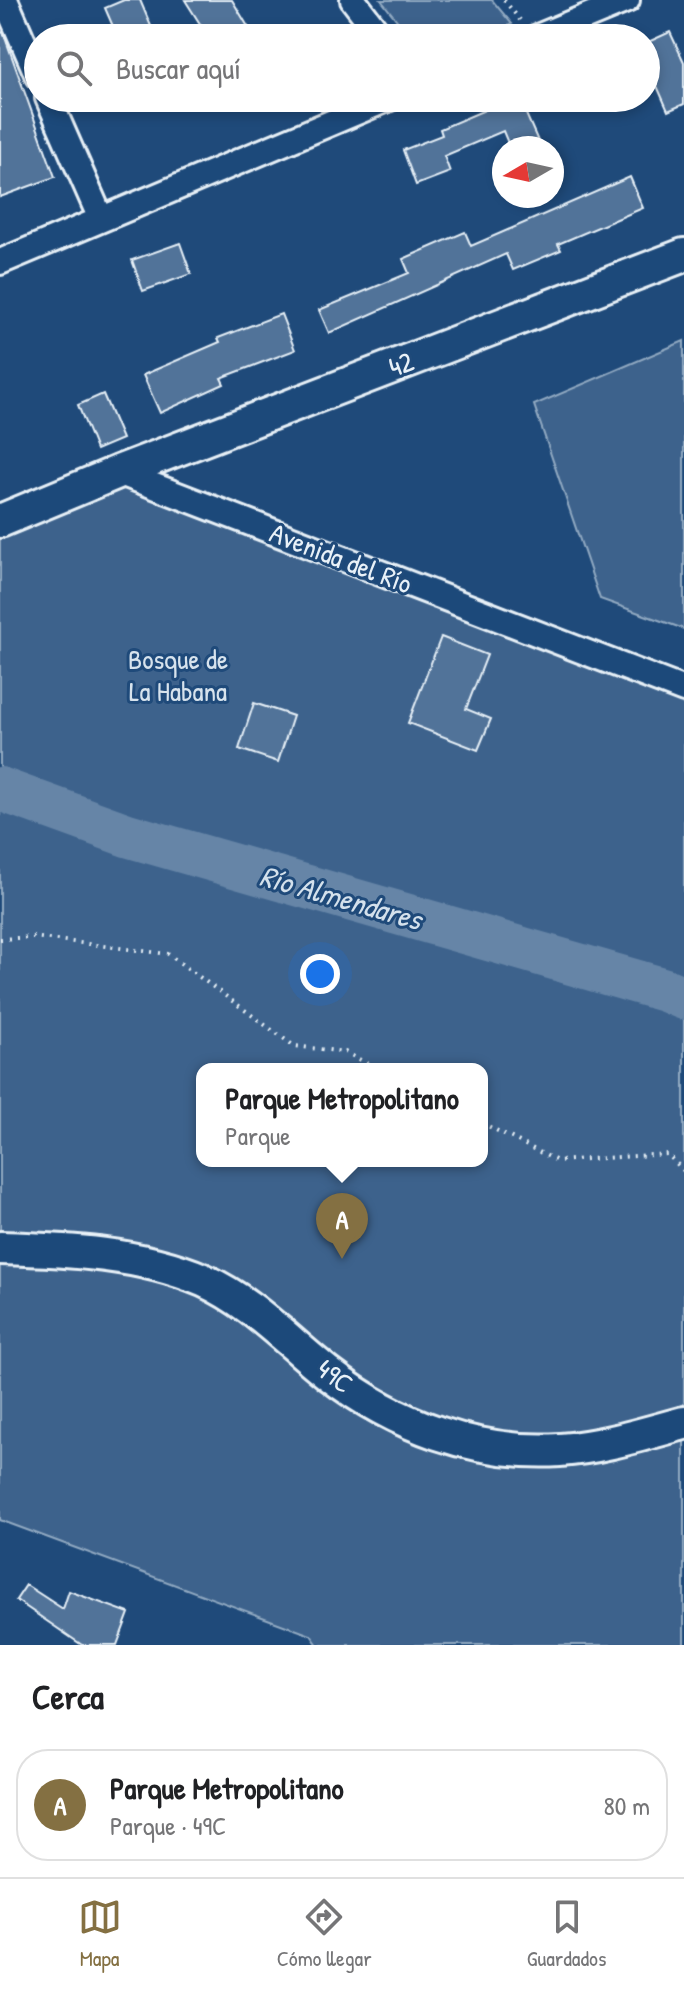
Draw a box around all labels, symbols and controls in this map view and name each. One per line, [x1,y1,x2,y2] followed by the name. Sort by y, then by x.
[24,24,660,112] search box
[52,46,96,90] icon: search
[116,48,241,88] text: Buscar aquí
[492,136,564,208] north arrow
[383,342,419,386] street label: 42
[264,513,418,603] street label: Avenida del Río
[128,640,228,710] park label: Bosque de La Habana
[256,855,429,940] water label: Río Almendares
[300,954,340,994] your location
[196,1063,488,1167] popup
[225,1078,459,1118] text: Parque Metropolitano
[225,1118,291,1153] text: Parque
[316,1193,368,1259] pin: A
[309,1350,361,1402] street label: 49C
[32,1674,104,1720] text: Cerca
[110,1768,344,1808] text: Parque Metropolitano
[54,1788,66,1823] text: A
[603,1788,650,1823] text: 80 m
[110,1808,226,1843] text: Parque · 49C
[78,1895,122,1973] tab: Mapa
[277,1895,372,1973] tab: Cómo llegar
[527,1895,606,1973] tab: Guardados

